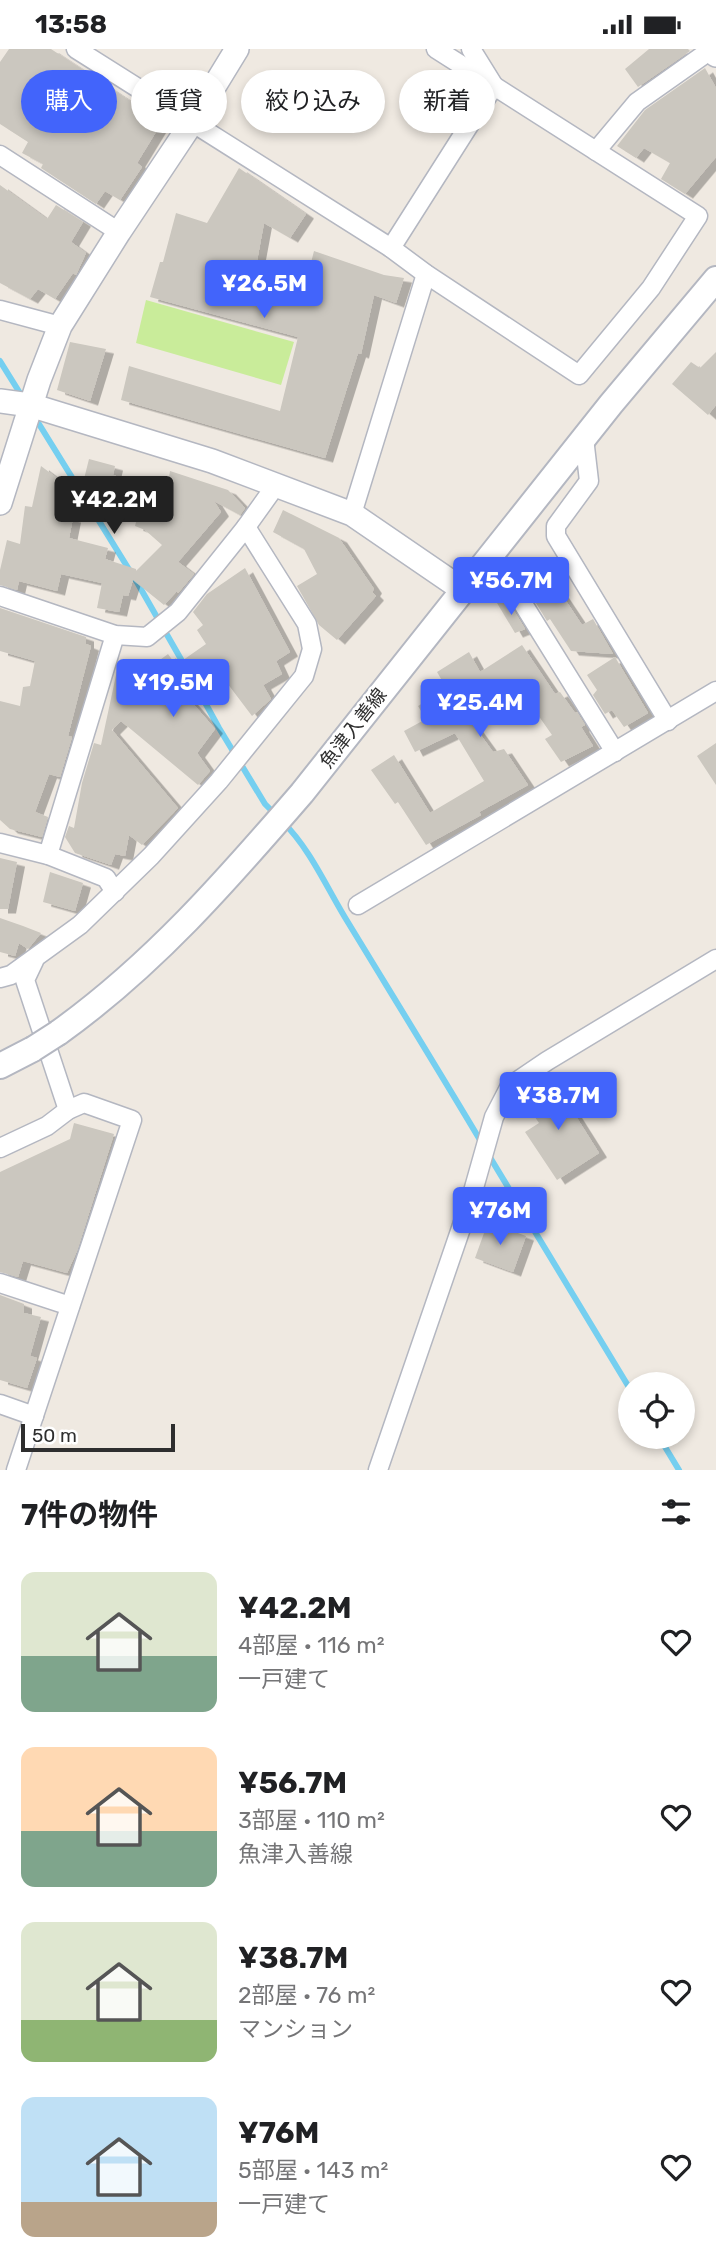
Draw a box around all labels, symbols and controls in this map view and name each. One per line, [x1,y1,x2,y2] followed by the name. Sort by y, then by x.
[35,9,107,40] text: 13:58
[21,70,117,133] chip: 購入
[131,70,227,133] chip: 賃貸
[241,70,385,133] chip: 絞り込み
[399,70,495,133] chip: 新着
[207,261,321,320] pin: ¥26.5M
[221,269,307,297] text: ¥26.5M
[57,477,171,536] pin: ¥42.2M
[70,485,158,513] text: ¥42.2M
[454,557,568,617] pin: ¥56.7M
[469,566,553,594] text: ¥56.7M
[116,659,230,719] pin: ¥19.5M
[132,668,214,696] text: ¥19.5M
[423,679,537,739] pin: ¥25.4M
[315,683,391,773] street label: 魚津入善線
[437,688,523,716] text: ¥25.4M
[501,1073,615,1132] pin: ¥38.7M
[516,1081,600,1109] text: ¥38.7M
[459,1187,541,1247] pin: ¥76M
[469,1196,531,1224] text: ¥76M
[618,1372,695,1449] map controls
[618,1372,695,1449] button: locate
[21,1421,175,1453] scale bar
[32,1424,77,1447] text: 50 m
[657,1493,695,1531] icon: filters
[21,1497,158,1533] text: 7件の物件
[238,1590,352,1626] text: ¥42.2M
[77,1600,161,1684] icon: home
[657,1623,695,1661] icon: heart
[238,1631,385,1659] text: 4部屋 · 116 m²
[238,1665,330,1693] text: 一戸建て
[238,1765,347,1801] text: ¥56.7M
[77,1775,161,1859] icon: home
[657,1798,695,1836] icon: heart
[238,1806,385,1834] text: 3部屋 · 110 m²
[238,1840,353,1868] text: 魚津入善線
[238,1940,348,1976] text: ¥38.7M
[77,1950,161,2034] icon: home
[657,1973,695,2011] icon: heart
[238,1981,375,2009] text: 2部屋 · 76 m²
[238,2015,353,2043] text: マンション
[238,2115,319,2151] text: ¥76M
[77,2125,161,2209] icon: home
[657,2148,695,2186] icon: heart
[238,2156,388,2184] text: 5部屋 · 143 m²
[238,2190,330,2218] text: 一戸建て

